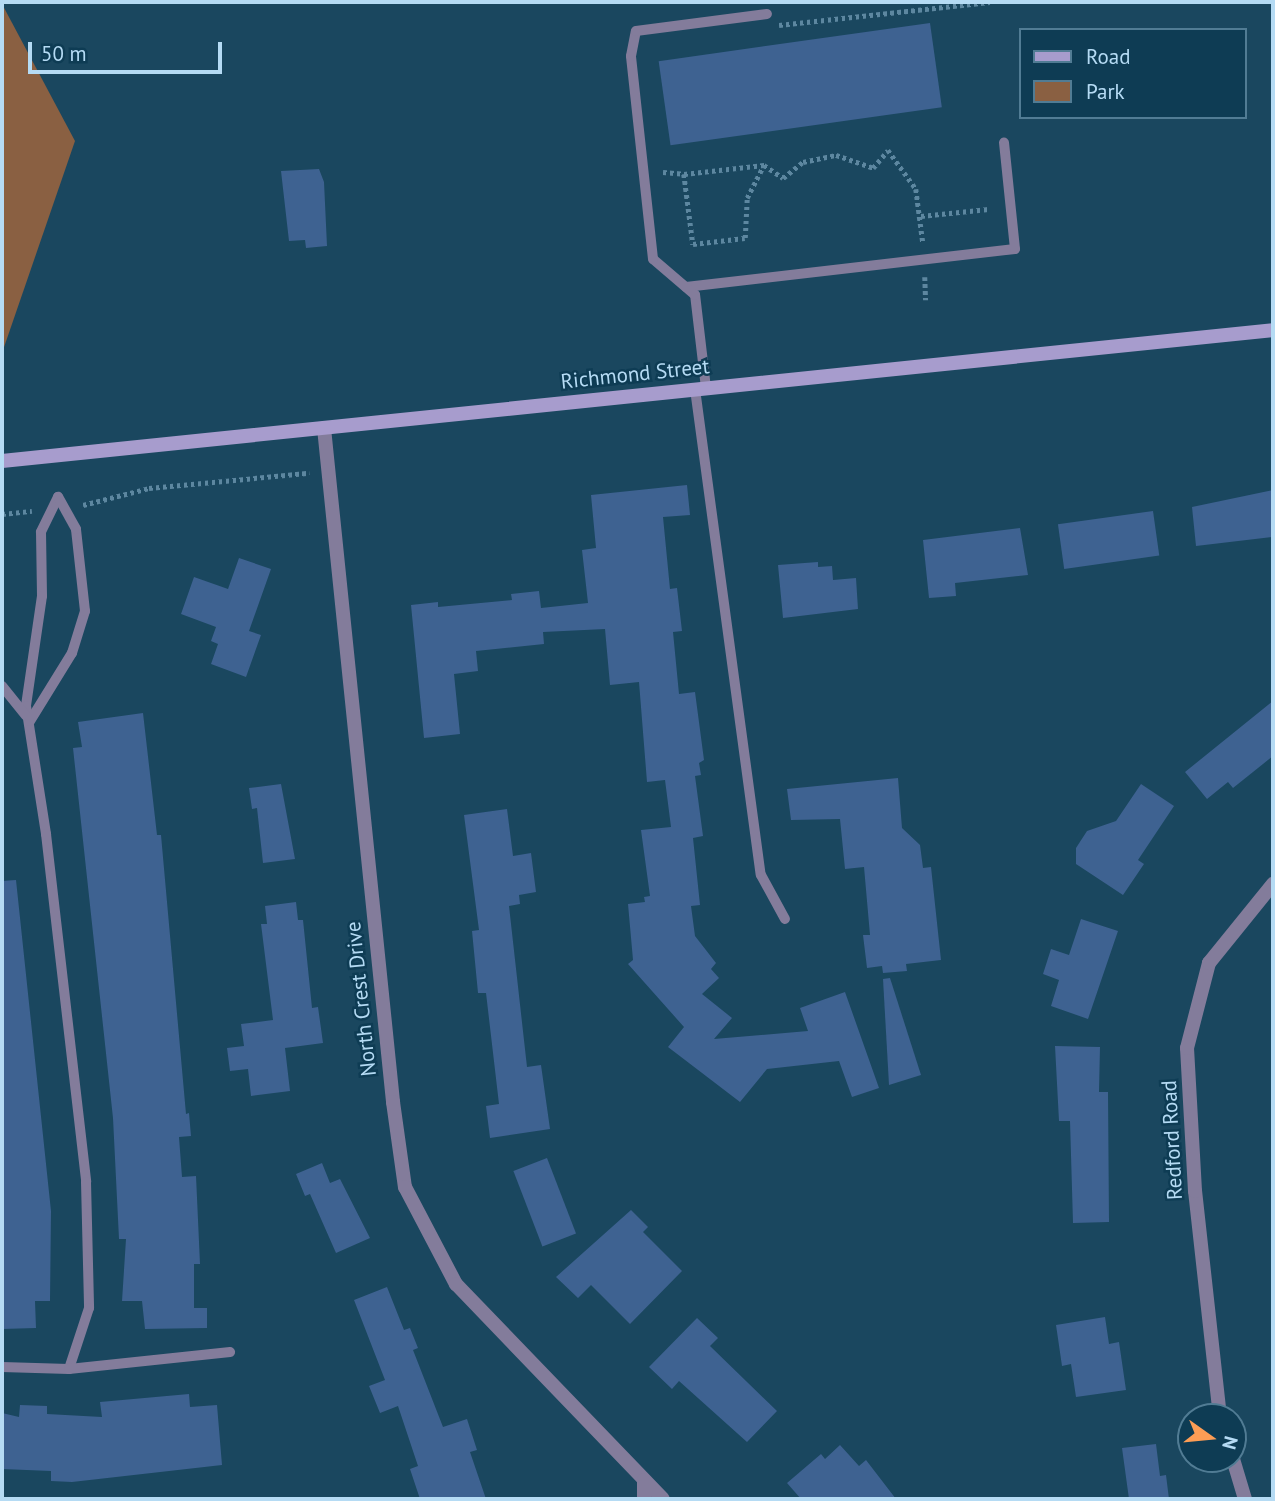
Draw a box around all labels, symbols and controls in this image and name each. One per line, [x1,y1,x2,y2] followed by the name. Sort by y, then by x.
[32,28,226,72] scale bar
[1020,28,1247,119] legend
[41,40,87,67] text: 50 m
[1086,43,1130,70] text: Road
[1086,78,1125,105] text: Park
[559,354,711,394] street label: Richmond Street
[340,920,382,1078] street label: North Crest Drive
[1156,1080,1188,1200] street label: Redford Road
[1177,1403,1247,1473] north arrow
[1217,1434,1244,1452] text: N

